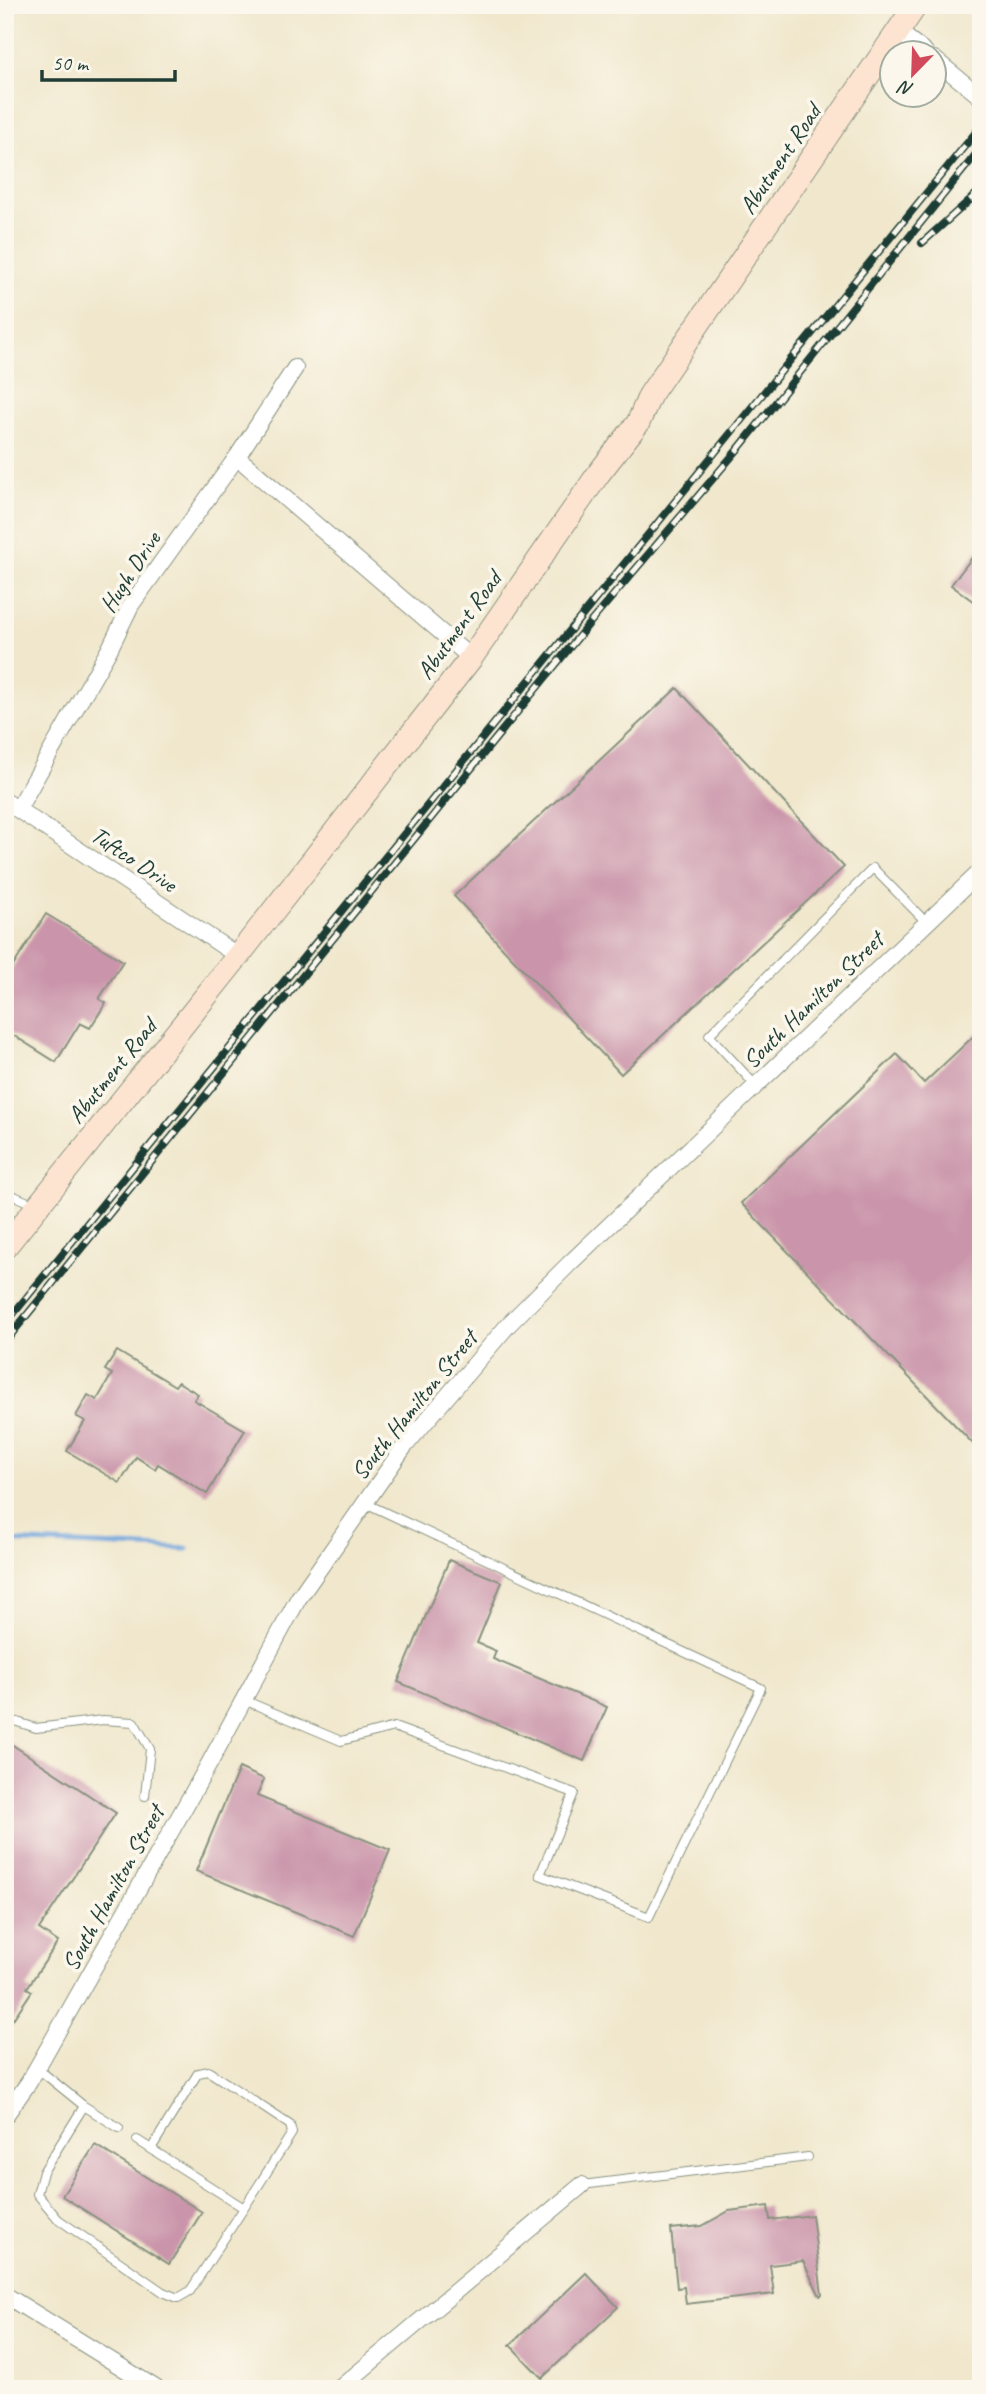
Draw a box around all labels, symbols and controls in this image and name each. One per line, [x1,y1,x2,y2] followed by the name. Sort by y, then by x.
[42,38,175,82] scale bar
[878,38,948,108] north arrow
[52,50,90,76] text: 50 m
[894,74,917,102] text: N
[732,95,830,220] street label: Abutment Road
[93,524,168,618] street label: Hugh Drive
[410,562,510,685] street label: Abutment Road
[85,819,185,900] street label: Tuftco Drive
[736,923,892,1075] street label: South Hamilton Street
[61,1010,166,1129] street label: Abutment Road
[344,1322,485,1486] street label: South Hamilton Street
[55,1798,172,1976] street label: South Hamilton Street

